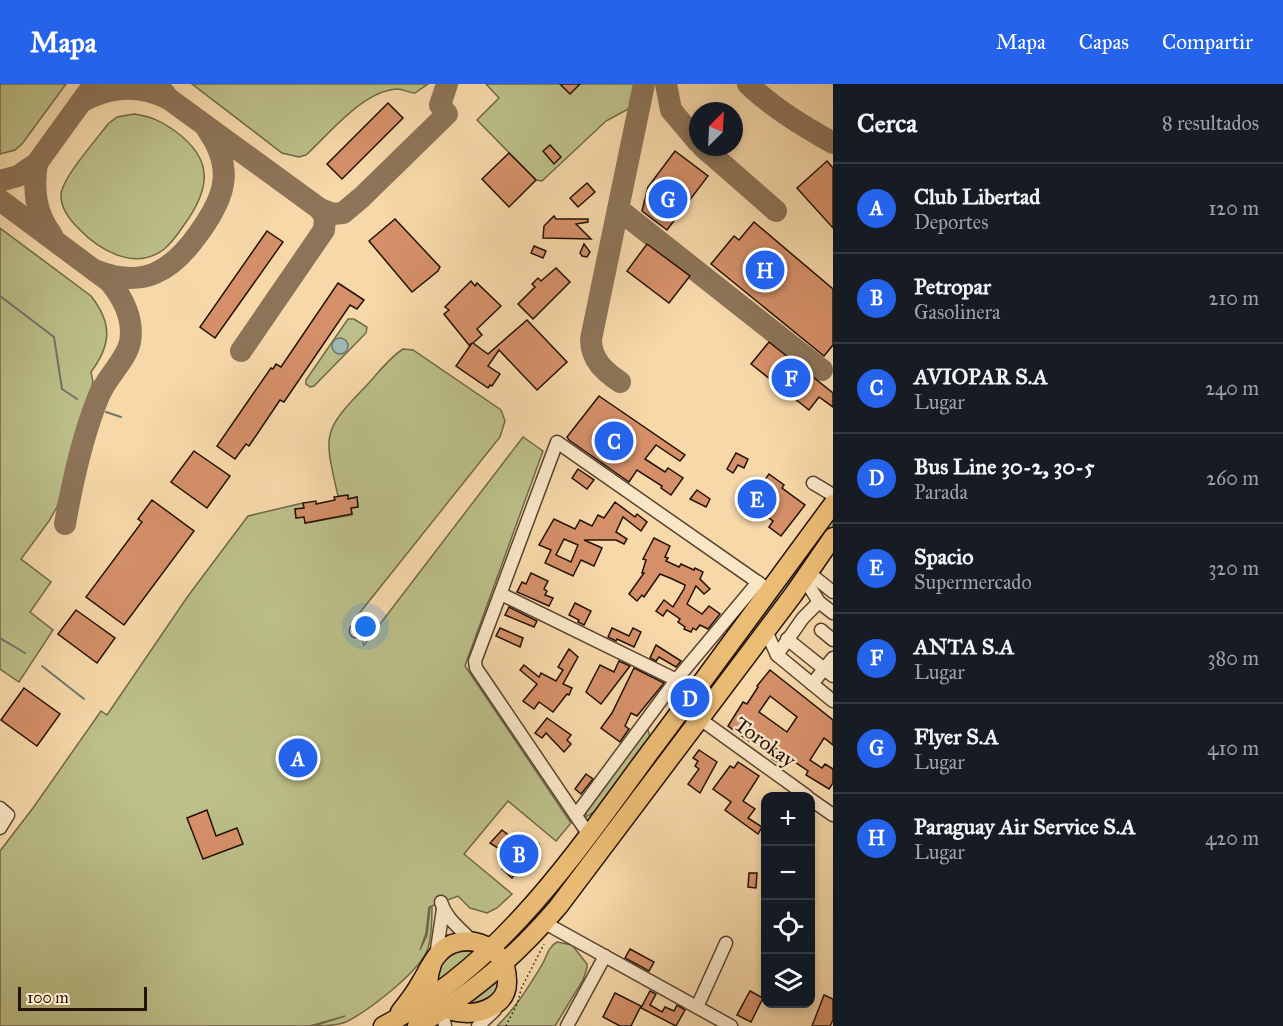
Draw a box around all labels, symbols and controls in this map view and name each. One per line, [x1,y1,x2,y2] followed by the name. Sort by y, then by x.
[30,25,97,60] text: Mapa
[996,29,1046,55] text: Mapa
[1079,29,1129,55] text: Capas
[1162,29,1253,55] text: Compartir
[689,102,743,156] north arrow
[857,107,917,139] text: Cerca
[1162,111,1259,135] text: 8 resultados
[648,176,688,222] pin: G
[914,183,1040,210] text: Club Libertad
[870,196,883,220] text: A
[1208,196,1259,220] text: 120 m
[914,210,989,234] text: Deportes
[746,248,784,292] pin: H
[914,273,991,300] text: Petropar
[870,286,883,310] text: B
[1209,286,1259,310] text: 210 m
[914,300,1001,324] text: Gasolinera
[772,356,810,400] pin: F
[914,363,1048,390] text: AVIOPAR S.A
[870,376,883,400] text: C
[1205,376,1259,400] text: 240 m
[914,390,965,414] text: Lugar
[594,418,634,464] pin: C
[914,453,1094,480] text: Bus Line 30-2, 30-5
[869,466,884,490] text: D
[1206,466,1259,490] text: 260 m
[738,476,777,522] pin: E
[914,480,968,504] text: Parada
[914,543,973,570] text: Spacio
[869,556,884,580] text: E
[1208,556,1259,580] text: 320 m
[914,570,1032,594] text: Supermercado
[351,612,380,641] your location
[914,633,1014,660] text: ANTA S.A
[870,646,883,670] text: F
[1208,646,1259,670] text: 380 m
[914,660,965,684] text: Lugar
[670,676,710,720] pin: D
[729,711,802,774] street label: Torokay
[914,723,999,750] text: Flyer S.A
[278,736,318,780] pin: A
[869,736,884,760] text: G
[1207,736,1259,760] text: 410 m
[914,750,965,774] text: Lugar
[761,792,815,1008] map controls
[761,792,815,846] button: +
[914,813,1136,840] text: Paraguay Air Service S.A
[868,826,885,850] text: H
[1205,826,1259,850] text: 420 m
[500,832,538,876] pin: B
[914,840,965,864] text: Lugar
[761,846,815,900] button: −
[761,900,815,954] button: locate
[761,954,815,1008] button: layers
[18,984,147,1012] scale bar
[27,988,69,1007] text: 100 m

